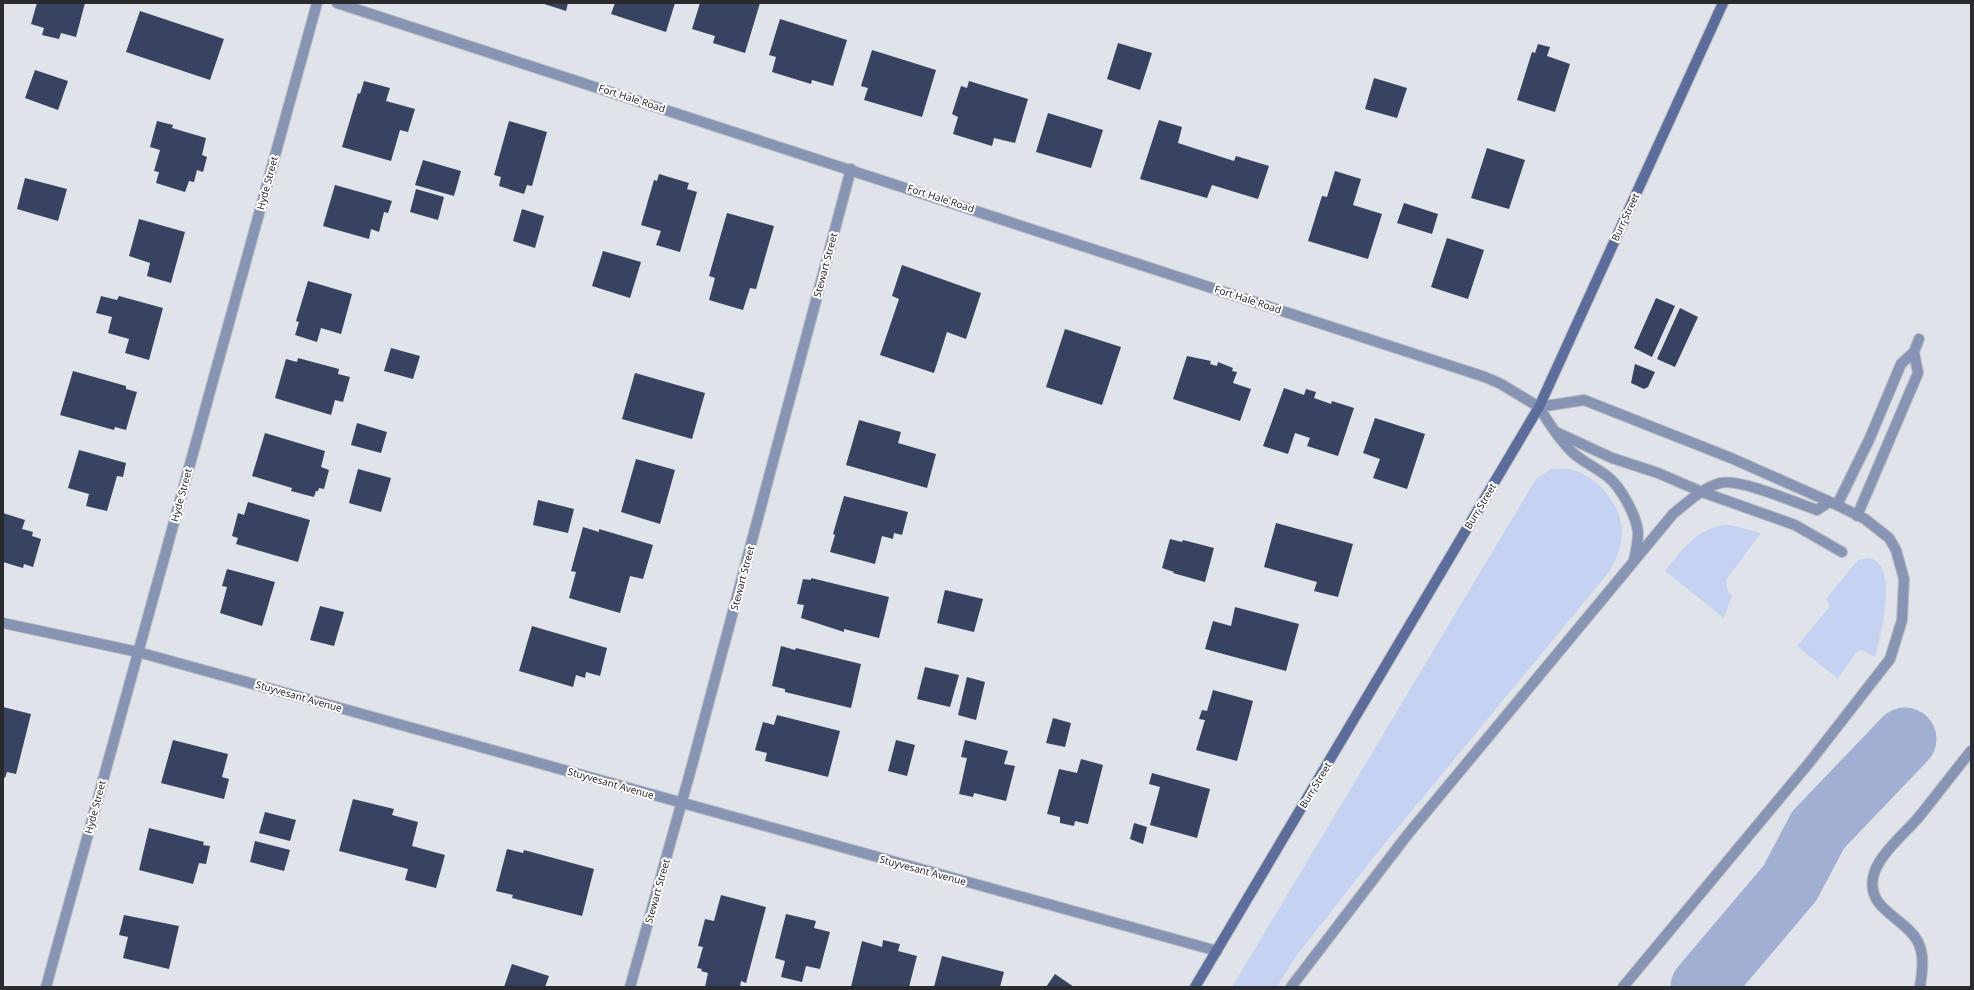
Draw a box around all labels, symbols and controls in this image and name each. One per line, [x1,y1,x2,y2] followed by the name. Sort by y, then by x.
[597,81,667,115] street label: Fort Hale Road
[253,154,281,211] street label: Hyde Street
[906,181,976,215] street label: Fort Hale Road
[1608,190,1642,243] street label: Burr Street
[810,231,840,299] street label: Stewart Street
[1213,282,1283,316] street label: Fort Hale Road
[167,466,195,523] street label: Hyde Street
[1461,480,1499,532] street label: Burr Street
[727,544,757,612] street label: Stewart Street
[254,677,344,715] street label: Stuyvesant Avenue
[1296,759,1334,811] street label: Burr Street
[566,764,656,802] street label: Stuyvesant Avenue
[81,778,109,835] street label: Hyde Street
[878,852,968,888] street label: Stuyvesant Avenue
[641,857,673,925] street label: Stewart Street

